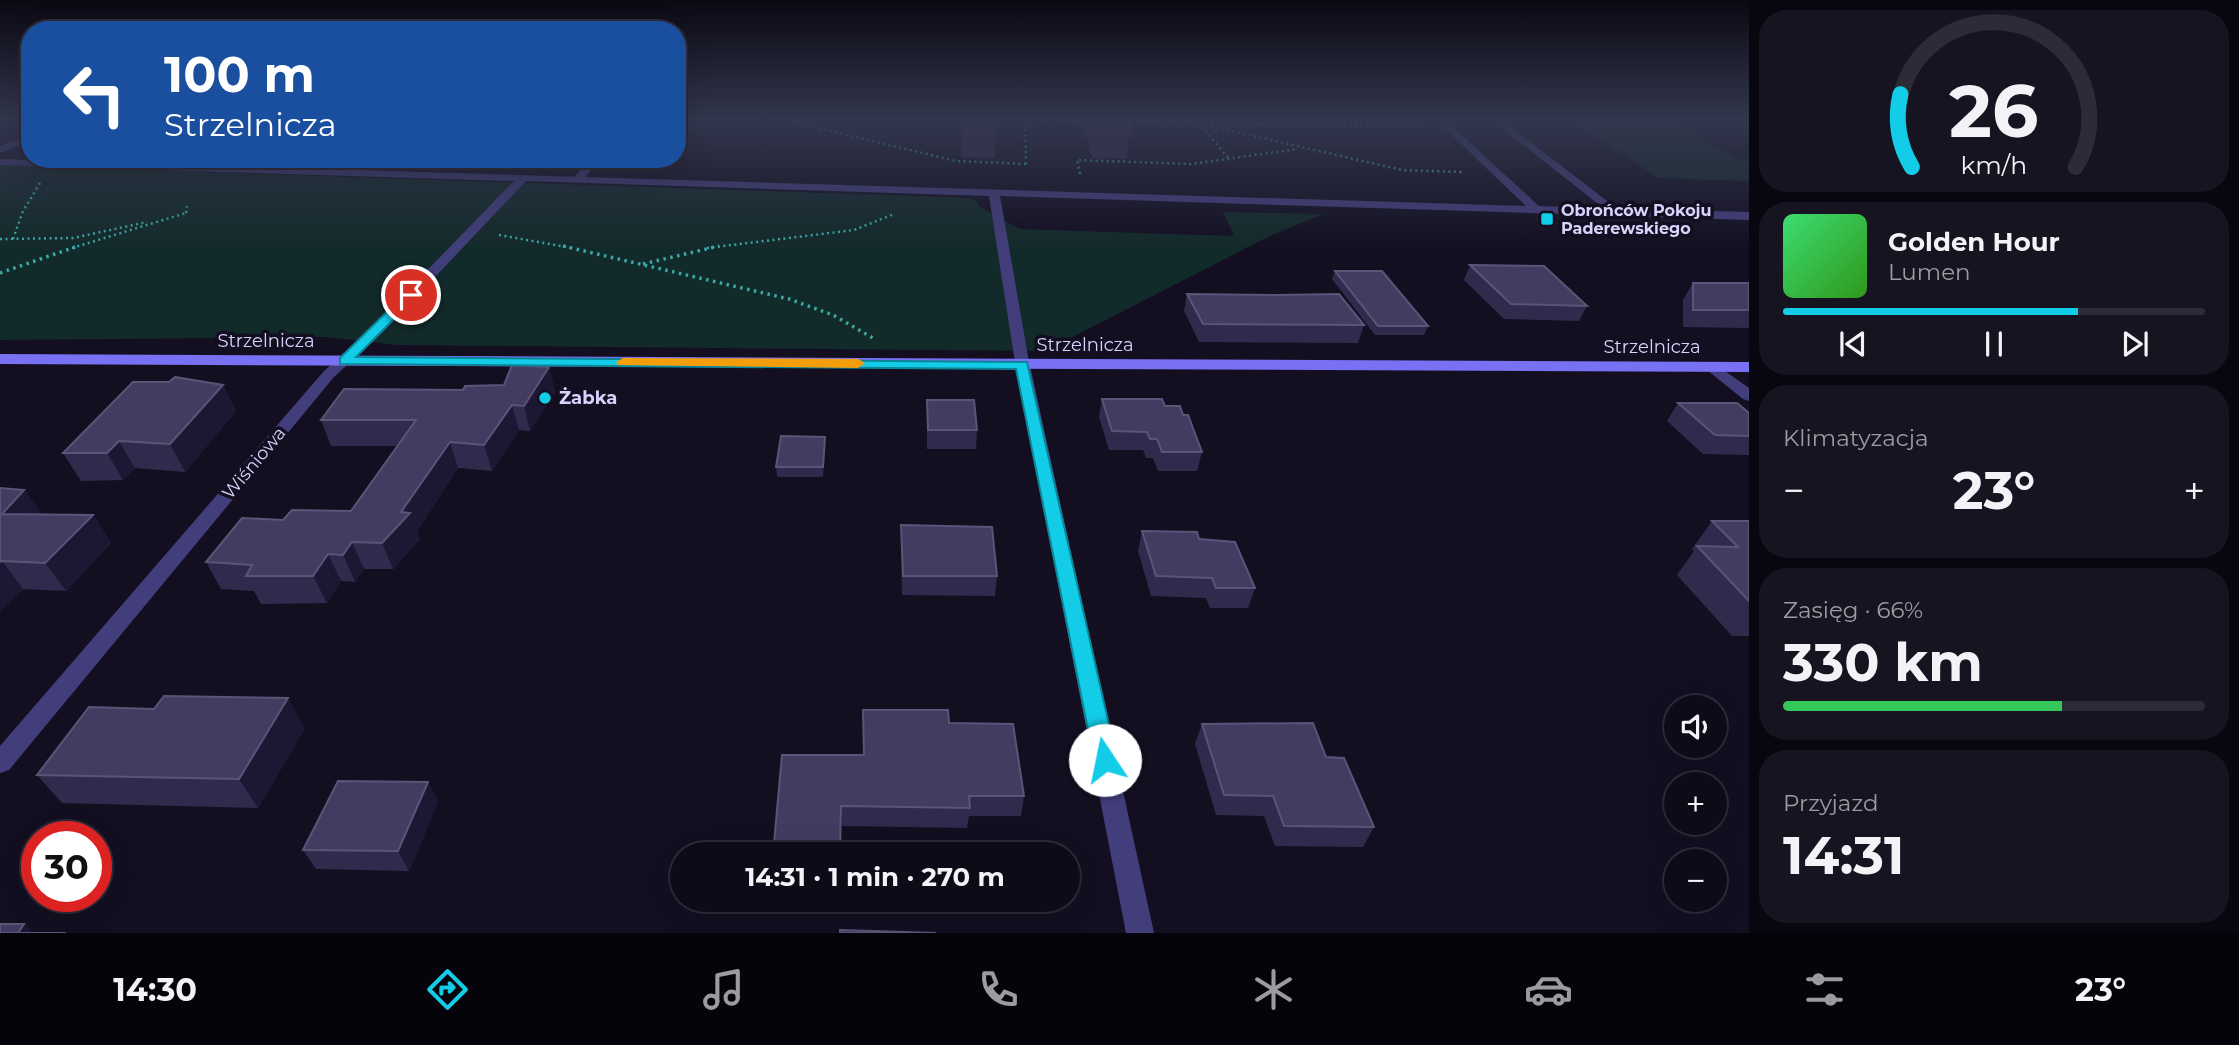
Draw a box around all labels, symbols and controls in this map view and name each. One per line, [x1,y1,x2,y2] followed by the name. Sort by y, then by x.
[164,45,315,104] text: 100 m
[49,49,140,140] icon: left
[1949,67,2039,155] text: 26
[164,105,337,144] text: Strzelnicza
[1961,150,2027,180] text: km/h
[1561,201,1711,238] place label: Obrońców Pokoju Paderewskiego
[1539,211,1555,227] marker: Obrońców Pokoju Paderewskiego
[1888,226,2060,258] text: Golden Hour
[1888,258,1971,286] text: Lumen
[381,265,441,325] pin
[392,276,430,314] icon: arrive
[1834,325,1872,363] icon: previous
[1975,325,2013,363] icon: pause
[2116,325,2154,363] icon: next
[217,330,315,352] street label: Strzelnicza
[1036,334,1134,356] street label: Strzelnicza
[1603,336,1701,358] street label: Strzelnicza
[559,387,617,409] place label: Żabka
[537,390,553,406] marker: Żabka
[217,422,291,504] street label: Wiśniowa
[1783,424,1929,452] text: Klimatyzacja
[1953,459,2035,522] text: 23°
[1783,467,1805,514] text: −
[2183,467,2205,514] text: +
[1783,596,1923,624] text: Zasięg · 66%
[1783,631,1983,694] text: 330 km
[1664,695,1727,912] map controls
[1664,695,1727,758] button: sound
[1068,723,1142,797] position arrow
[1664,772,1727,835] button: +
[1783,789,1879,817] text: Przyjazd
[21,821,112,912] speed limit sign: 30
[1783,824,1904,887] text: 14:31
[1664,849,1727,912] button: −
[745,861,1005,893] text: 14:31 · 1 min · 270 m
[423,965,472,1014] icon: directions
[699,965,748,1014] icon: music
[974,965,1023,1014] icon: phone
[1249,965,1298,1014] icon: climate
[1524,965,1573,1014] icon: car
[1800,965,1849,1014] icon: filters
[113,970,197,1009] text: 14:30
[2075,970,2126,1009] text: 23°

